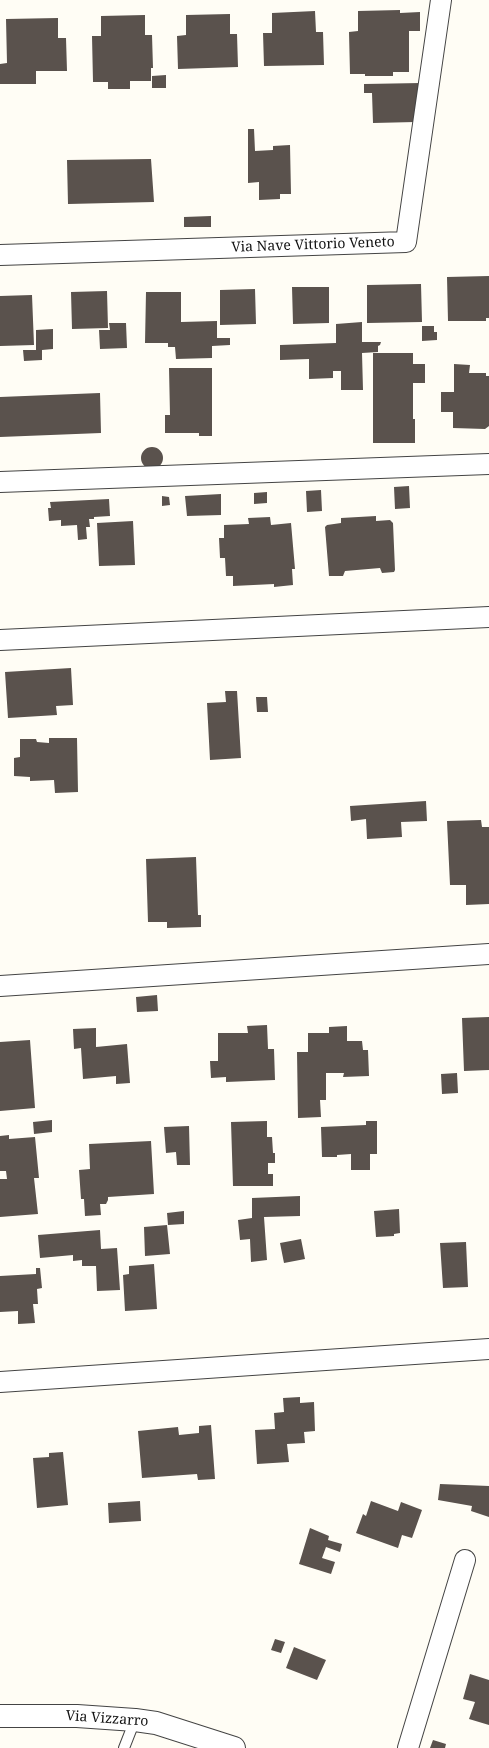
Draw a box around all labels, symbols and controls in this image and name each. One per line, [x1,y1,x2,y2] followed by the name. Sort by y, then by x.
[231,234,395,256] street label: Via Nave Vittorio Veneto
[65,1708,149,1730] street label: Via Vizzarro

